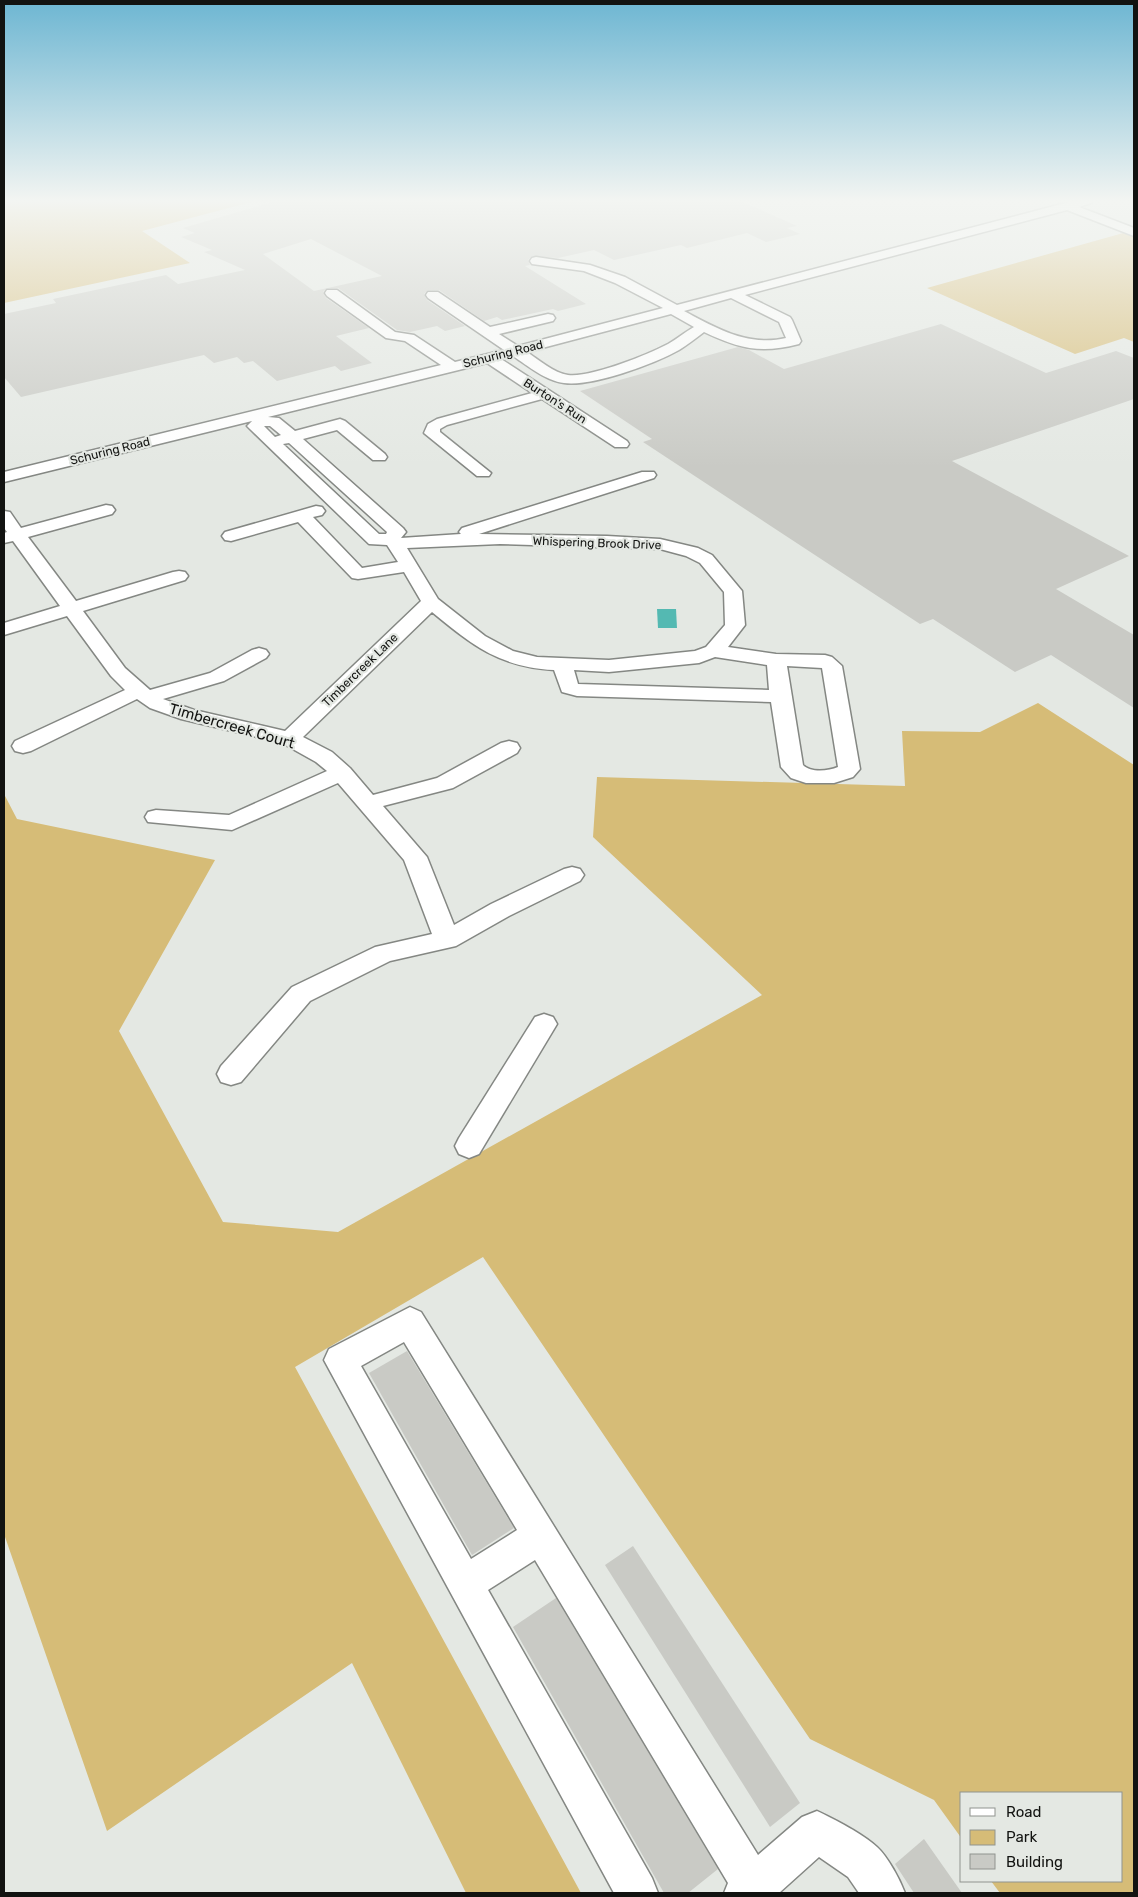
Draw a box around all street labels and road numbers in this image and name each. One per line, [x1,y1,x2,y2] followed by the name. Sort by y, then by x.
[462,337,544,371] street label: Schuring Road
[521,376,589,426] street label: Burton's Run
[69,434,151,468] street label: Schuring Road
[532,534,662,552] street label: Whispering Brook Drive
[319,630,401,710] street label: Timbercreek Lane
[167,699,297,753] street label: Timbercreek Court

